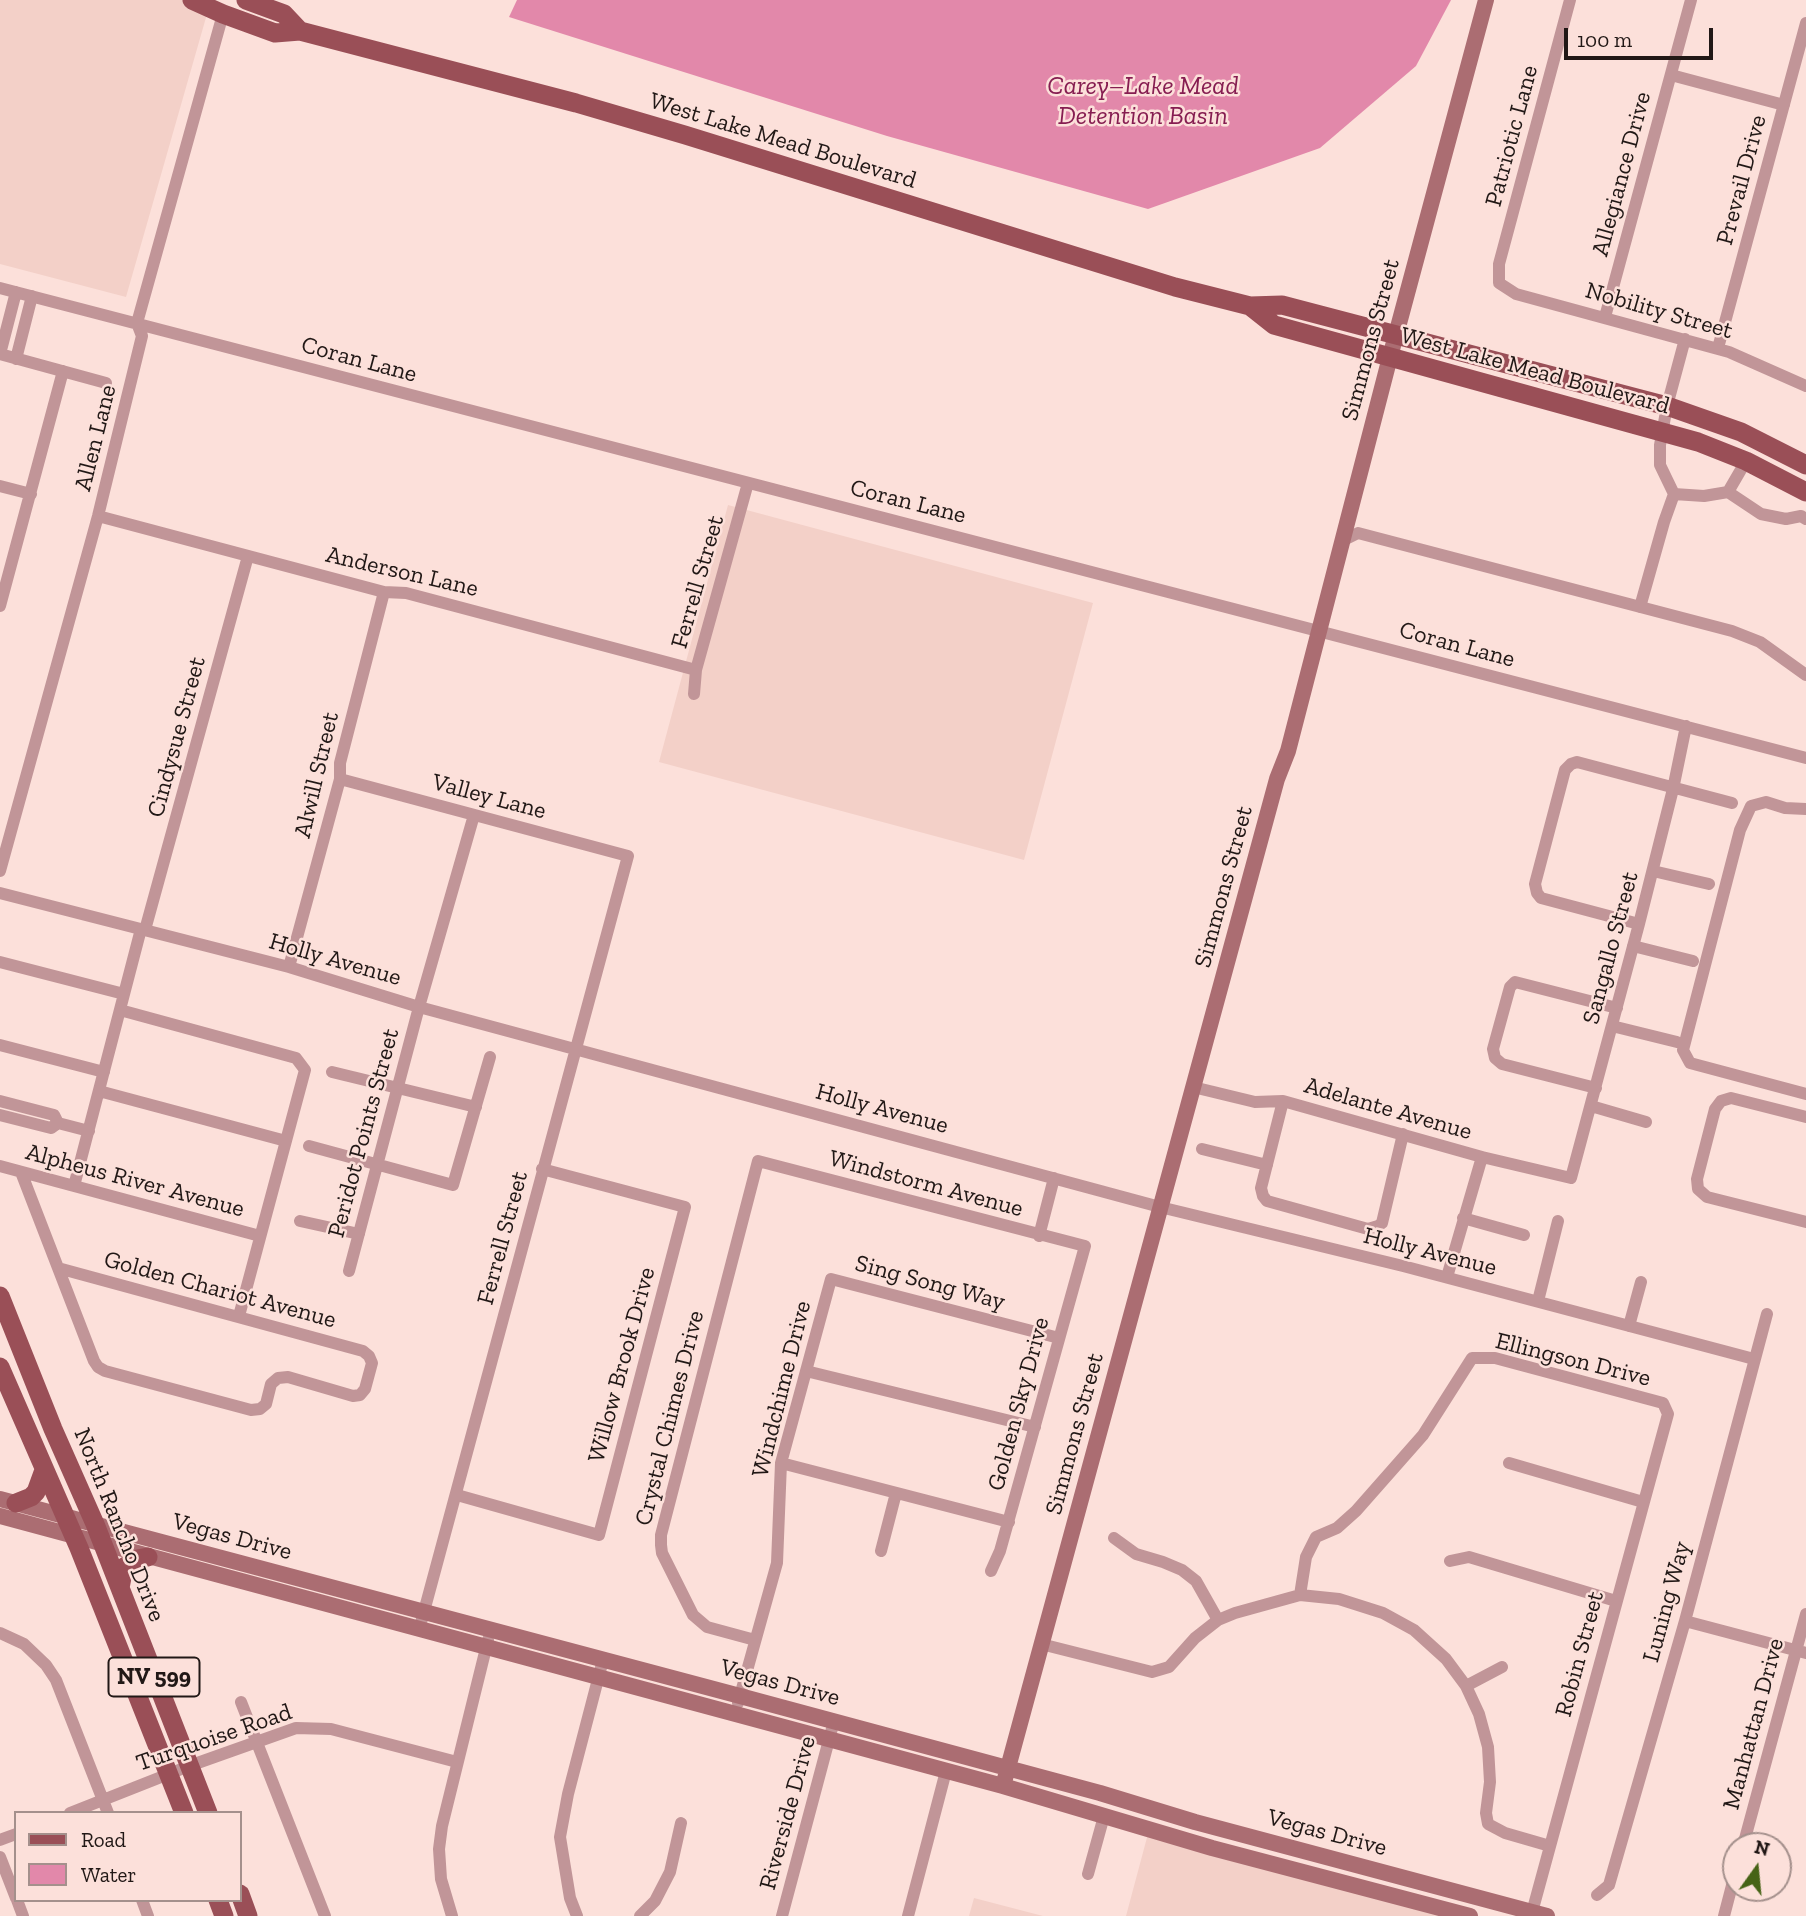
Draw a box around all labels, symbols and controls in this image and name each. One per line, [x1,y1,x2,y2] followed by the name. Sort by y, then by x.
[1568,14,1717,58] scale bar
[1577,27,1632,52] text: 100 m
[1479,62,1545,210] street label: Patriotic Lane
[1047,71,1239,132] water label: Carey–Lake Mead Detention Basin
[646,87,920,195] street label: West Lake Mead Boulevard
[1586,89,1658,259] street label: Allegiance Drive
[1711,112,1773,248] street label: Prevail Drive
[1336,256,1406,424] street label: Simmons Street
[1582,276,1736,346] street label: Nobility Street
[1397,321,1673,421] street label: West Lake Mead Boulevard
[298,331,420,389] street label: Coran Lane
[69,382,123,494] street label: Allen Lane
[847,474,969,530] street label: Coran Lane
[665,512,731,652] street label: Ferrell Street
[323,540,481,604] street label: Anderson Lane
[1396,616,1518,674] street label: Coran Lane
[142,654,212,820] street label: Cindysue Street
[289,709,345,841] street label: Alwill Street
[429,768,549,826] street label: Valley Lane
[1189,803,1259,971] street label: Simmons Street
[1577,869,1645,1027] street label: Sangallo Street
[266,927,404,993] street label: Holly Avenue
[322,1025,406,1241] street label: Peridot Points Street
[1301,1071,1475,1147] street label: Adelante Avenue
[813,1077,951,1141] street label: Holly Avenue
[23,1138,247,1224] street label: Alpheus River Avenue
[826,1144,1026,1224] street label: Windstorm Avenue
[471,1168,535,1308] street label: Ferrell Street
[1360,1222,1500,1282] street label: Holly Avenue
[101,1245,339,1335] street label: Golden Chariot Avenue
[852,1249,1008,1317] street label: Sing Song Way
[582,1264,662,1466] street label: Willow Brook Drive
[746,1298,818,1480] street label: Windchime Drive
[629,1308,711,1528] street label: Crystal Chimes Drive
[982,1314,1056,1494] street label: Golden Sky Drive
[1492,1327,1654,1393] street label: Ellingson Drive
[1040,1350,1110,1518] street label: Simmons Street
[67,1424,171,1626] street label: North Rancho Drive
[169,1507,295,1567] street label: Vegas Drive
[1637,1538,1697,1666] street label: Luning Way
[1549,1588,1611,1720] street label: Robin Street
[1717,1635,1791,1813] street label: Manhattan Drive
[717,1653,843,1713] street label: Vegas Drive
[108,1658,200,1696] road number: NV 599
[132,1698,296,1778] street label: Turquoise Road
[754,1733,822,1893] street label: Riverside Drive
[1264,1803,1390,1863] street label: Vegas Drive
[14,1811,242,1902] legend
[81,1827,126,1852] text: Road
[1722,1832,1792,1902] north arrow
[1752,1835,1772,1861] text: N
[81,1862,136,1887] text: Water

